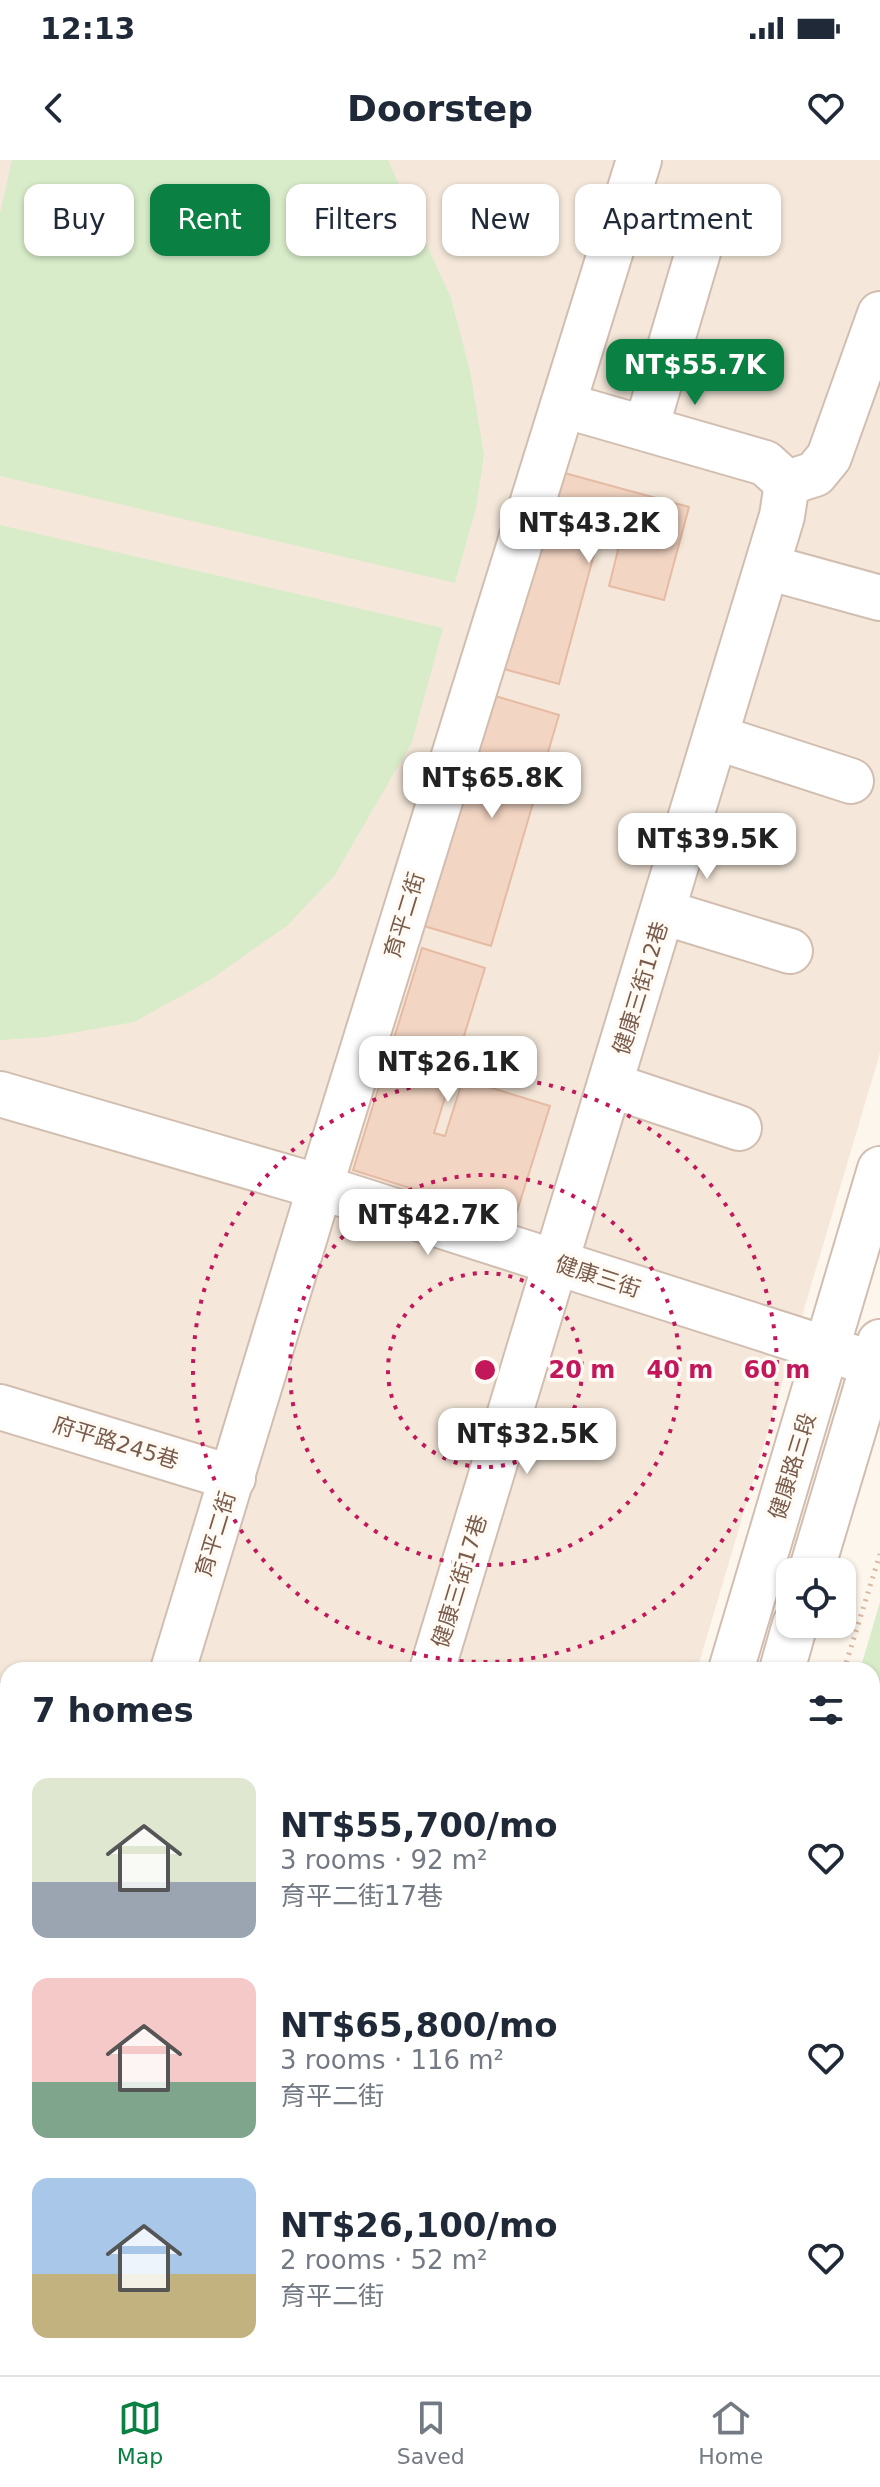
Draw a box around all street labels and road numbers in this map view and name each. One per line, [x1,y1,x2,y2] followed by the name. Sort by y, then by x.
[380,869,429,961] street label: 育平二街
[608,919,673,1058] street label: 健康三街12巷
[552,1251,644,1302] street label: 健康三街
[764,1410,821,1522] street label: 健康路三段
[50,1412,182,1473] street label: 府平路245巷
[191,1488,240,1580] street label: 育平二街
[427,1512,492,1651] street label: 健康三街17巷

